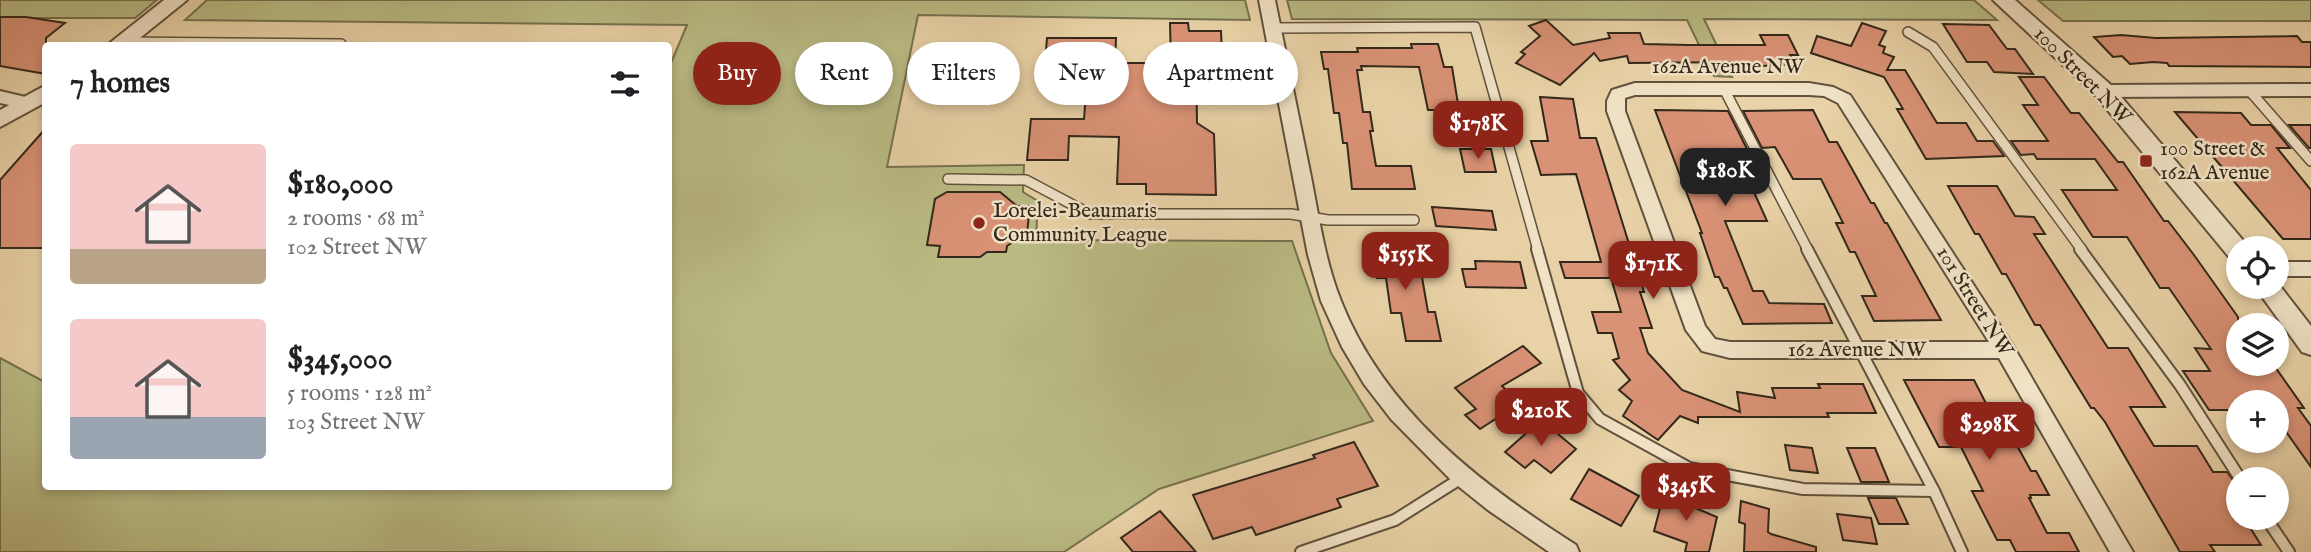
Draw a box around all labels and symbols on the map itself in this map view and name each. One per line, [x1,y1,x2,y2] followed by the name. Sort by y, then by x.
[2027,21,2137,131] street label: 100 Street NW
[1652,54,1805,81] street label: 162A Avenue NW
[1429,102,1527,161] pin: $178K
[2160,136,2270,187] place label: 100 Street & 162A Avenue
[1676,148,1774,208] pin: $180K
[2138,153,2154,169] marker: 100 Street & 162A Avenue
[993,198,1167,249] place label: Lorelei-Beaumaris Community League
[971,215,987,231] marker: Lorelei-Beaumaris Community League
[1356,232,1454,292] pin: $155K
[1604,242,1702,301] pin: $171K
[1929,242,2019,363] street label: 101 Street NW
[1788,337,1927,364] street label: 162 Avenue NW
[1492,388,1590,448] pin: $210K
[1940,402,2038,462] pin: $298K
[1637,463,1735,523] pin: $345K

